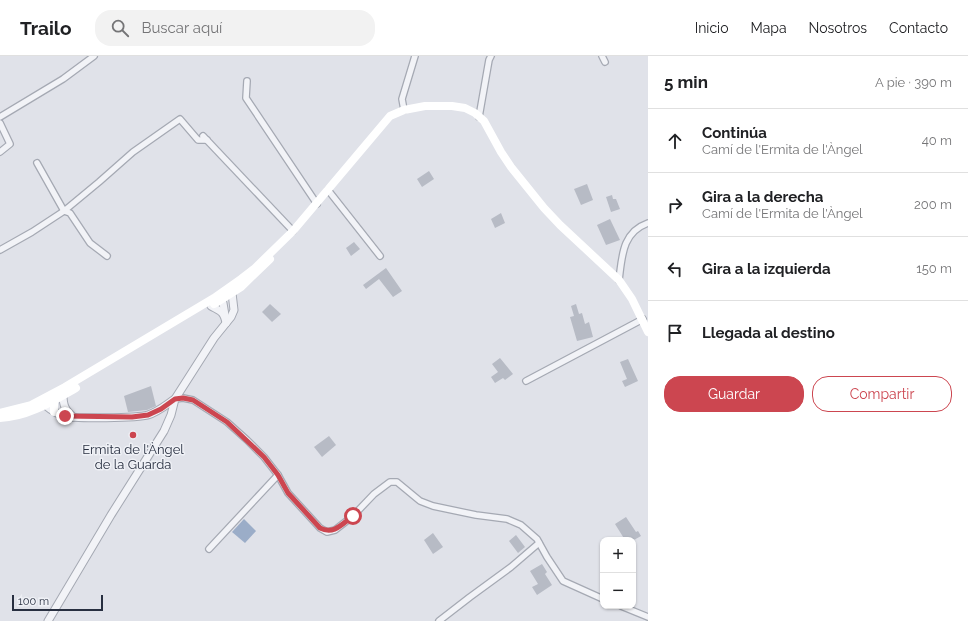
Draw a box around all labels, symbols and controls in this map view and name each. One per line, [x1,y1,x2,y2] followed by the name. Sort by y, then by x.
[95,10,375,46] search box
[20,17,71,39] text: Trailo
[109,17,131,39] icon: search
[141,19,222,37] text: Buscar aquí
[695,20,728,36] text: Inicio
[750,20,787,36] text: Mapa
[809,20,867,36] text: Nosotros
[889,20,948,36] text: Contacto
[664,72,708,92] text: 5 min
[875,75,952,90] text: A pie · 390 m
[702,124,767,142] text: Continúa
[664,130,686,152] icon: ahead
[922,133,952,148] text: 40 m
[702,142,863,157] text: Camí de l'Ermita de l'Àngel
[702,188,823,206] text: Gira a la derecha
[664,194,686,216] icon: right
[914,197,952,212] text: 200 m
[702,206,863,221] text: Camí de l'Ermita de l'Àngel
[664,258,686,280] icon: left
[702,260,831,278] text: Gira a la izquierda
[916,261,952,276] text: 150 m
[664,322,686,344] icon: arrive
[702,324,835,342] text: Llegada al destino
[664,376,804,412] button: Guardar
[812,376,952,412] button: Compartir
[56,407,74,425] route end
[128,430,138,440] marker: Ermita de l'Àngel de la Guarda
[82,442,184,472] place label: Ermita de l'Àngel de la Guarda
[344,507,362,525] route start
[600,537,636,609] map controls
[600,537,636,573] button: +
[600,573,636,609] button: −
[12,593,103,612] scale bar
[18,595,49,608] text: 100 m

